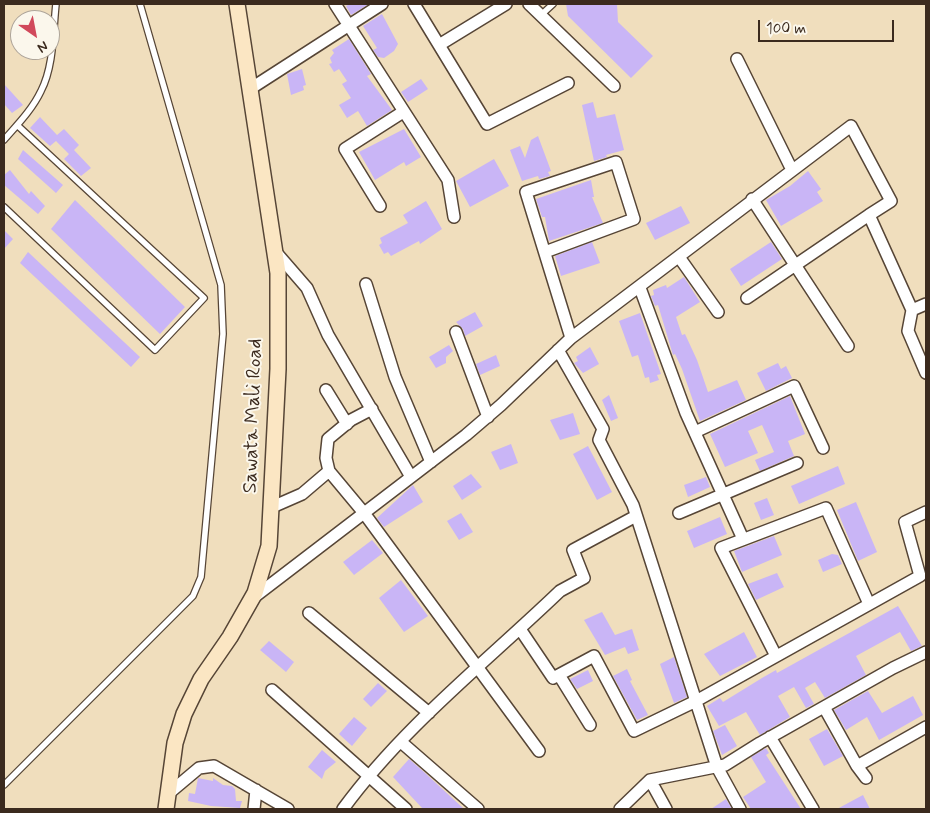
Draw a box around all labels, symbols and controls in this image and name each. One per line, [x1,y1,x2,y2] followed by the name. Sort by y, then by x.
[10,10,60,60] north arrow
[760,10,896,42] scale bar
[766,19,806,39] text: 100 m
[34,37,51,57] text: N
[239,338,269,494] street label: Sawata Mali Road

